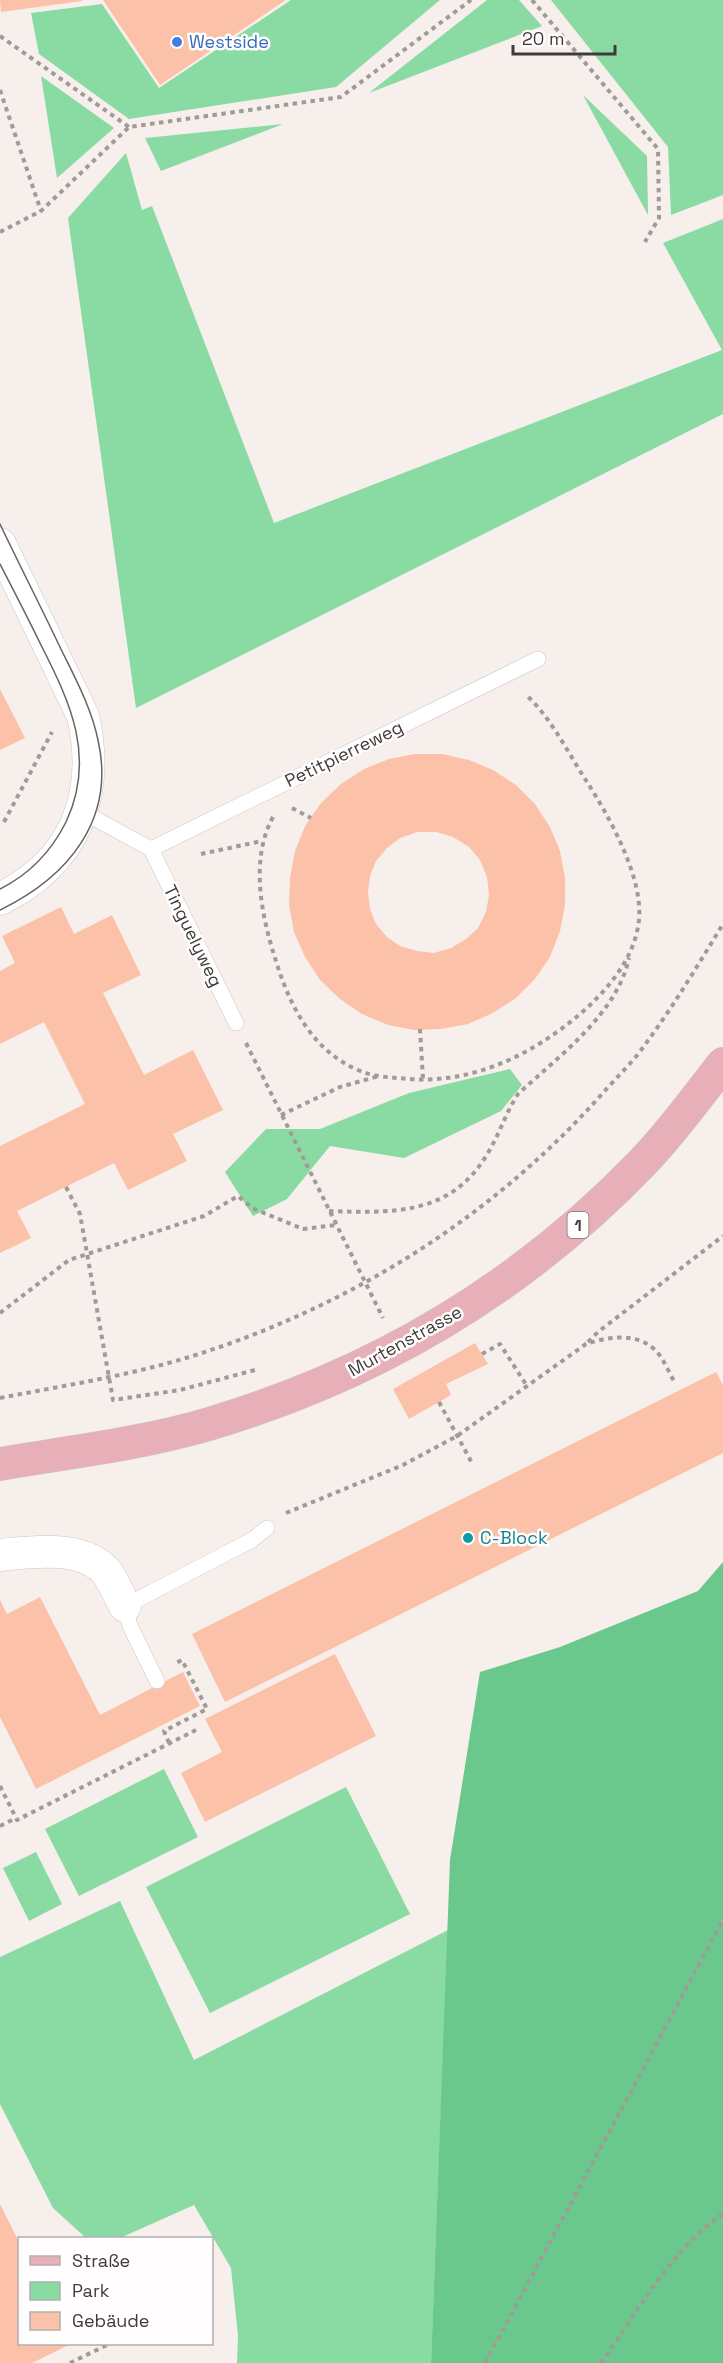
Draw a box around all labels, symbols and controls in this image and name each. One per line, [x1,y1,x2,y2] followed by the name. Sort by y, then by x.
[513,18,615,56] scale bar
[522,27,565,50] text: 20 m
[189,30,269,53] place label: Westside
[170,35,184,49] marker: Westside
[281,715,407,792] street label: Petitpierreweg
[159,881,228,991] street label: Tinguelyweg
[568,1212,588,1238] road number: 1
[344,1300,466,1381] street label: Murtenstrasse
[480,1526,548,1549] place label: C-Block
[461,1531,475,1545] marker: C-Block
[18,2237,213,2345] legend
[72,2249,130,2272] text: Straße
[72,2279,110,2302] text: Park
[72,2309,150,2332] text: Gebäude

